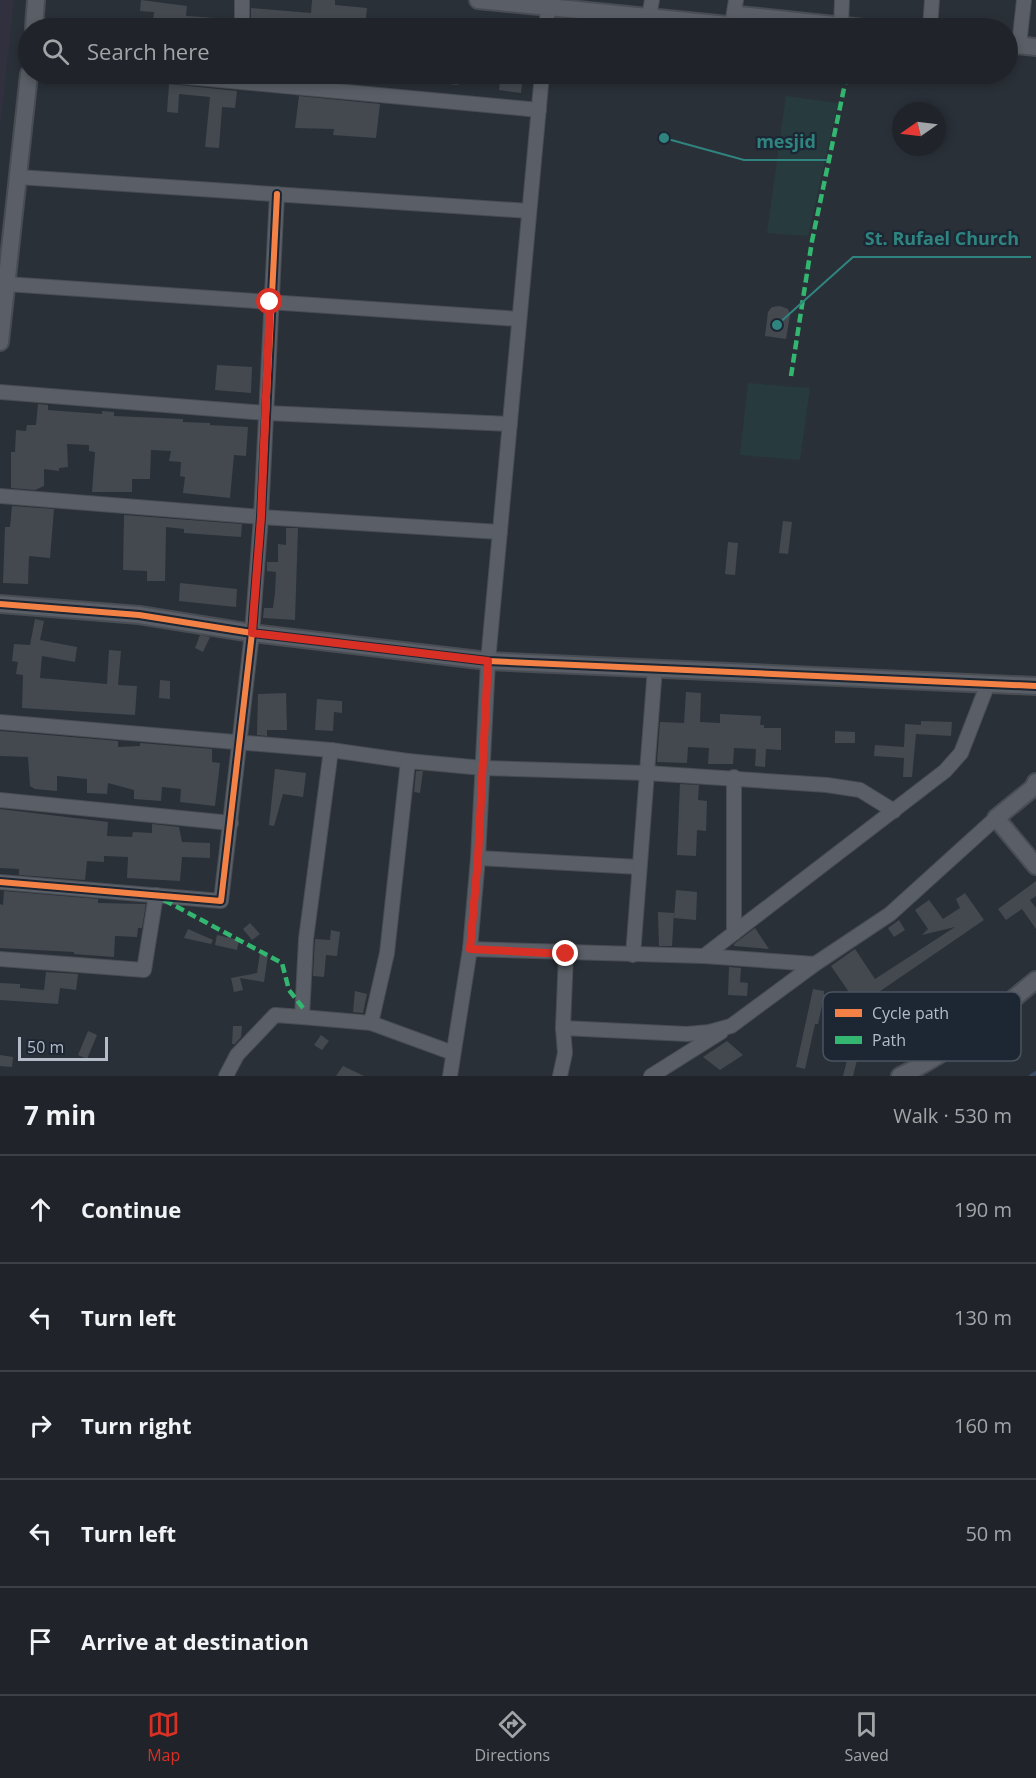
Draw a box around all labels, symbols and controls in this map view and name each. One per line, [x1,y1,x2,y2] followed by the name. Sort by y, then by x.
[18,18,1018,84] search box
[39,35,72,68] icon: search
[87,36,210,66] text: Search here
[892,102,946,156] north arrow
[744,124,827,160] callout: mesjid
[756,129,816,153] text: mesjid
[853,221,1031,257] callout: St. Rufael Church
[865,226,1019,250] text: St. Rufael Church
[256,288,282,314] route start
[552,940,578,966] route end
[823,992,1021,1061] legend
[872,1002,949,1024] text: Cycle path
[872,1029,906,1051] text: Path
[18,1034,108,1062] scale bar
[27,1036,64,1058] text: 50 m
[24,1097,96,1133] text: 7 min
[893,1102,1012,1129] text: Walk · 530 m
[24,1193,57,1226] icon: ahead
[81,1194,181,1224] text: Continue
[954,1196,1012,1223] text: 190 m
[24,1301,57,1334] icon: left
[81,1302,176,1332] text: Turn left
[954,1304,1012,1331] text: 130 m
[24,1409,57,1442] icon: right
[81,1410,192,1440] text: Turn right
[954,1412,1012,1439] text: 160 m
[24,1517,57,1550] icon: left
[81,1518,176,1548] text: Turn left
[965,1520,1012,1547] text: 50 m
[24,1625,57,1658] icon: arrive
[81,1626,309,1656] text: Arrive at destination
[147,1708,180,1766] tab: Map
[475,1708,550,1766] tab: Directions
[844,1708,889,1766] tab: Saved

